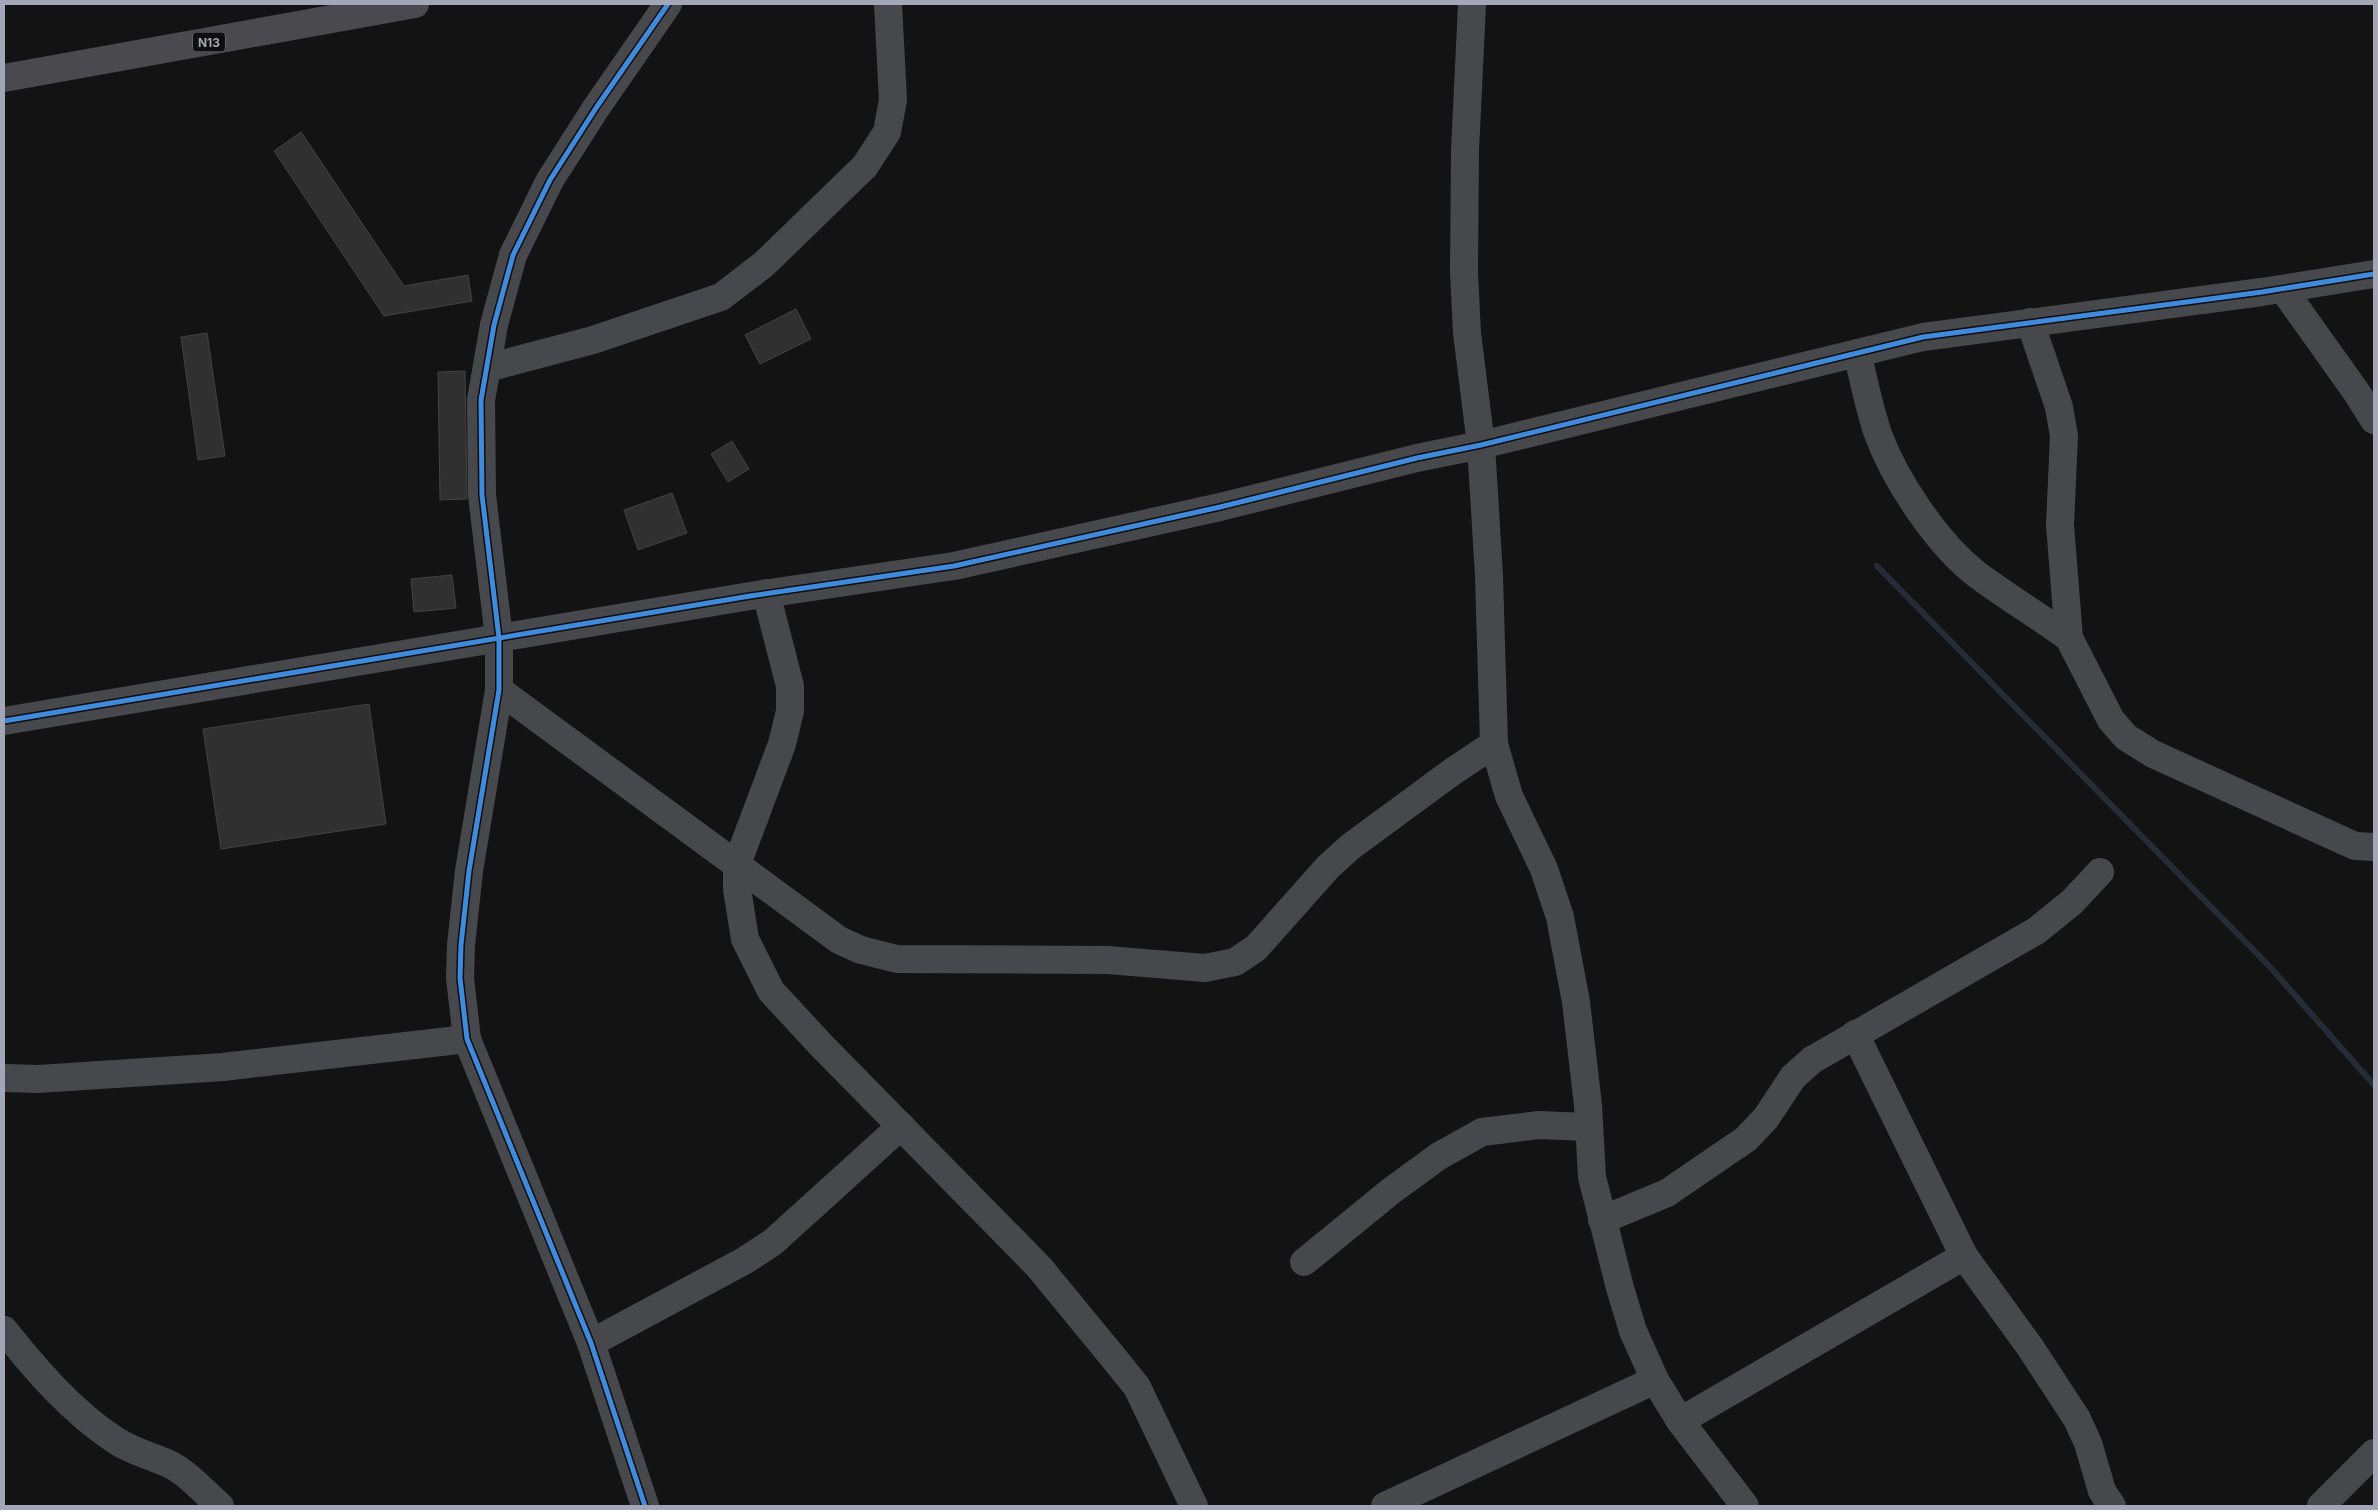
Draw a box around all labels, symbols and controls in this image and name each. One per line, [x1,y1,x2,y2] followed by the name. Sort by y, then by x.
[193,32,225,52] road number: N13

